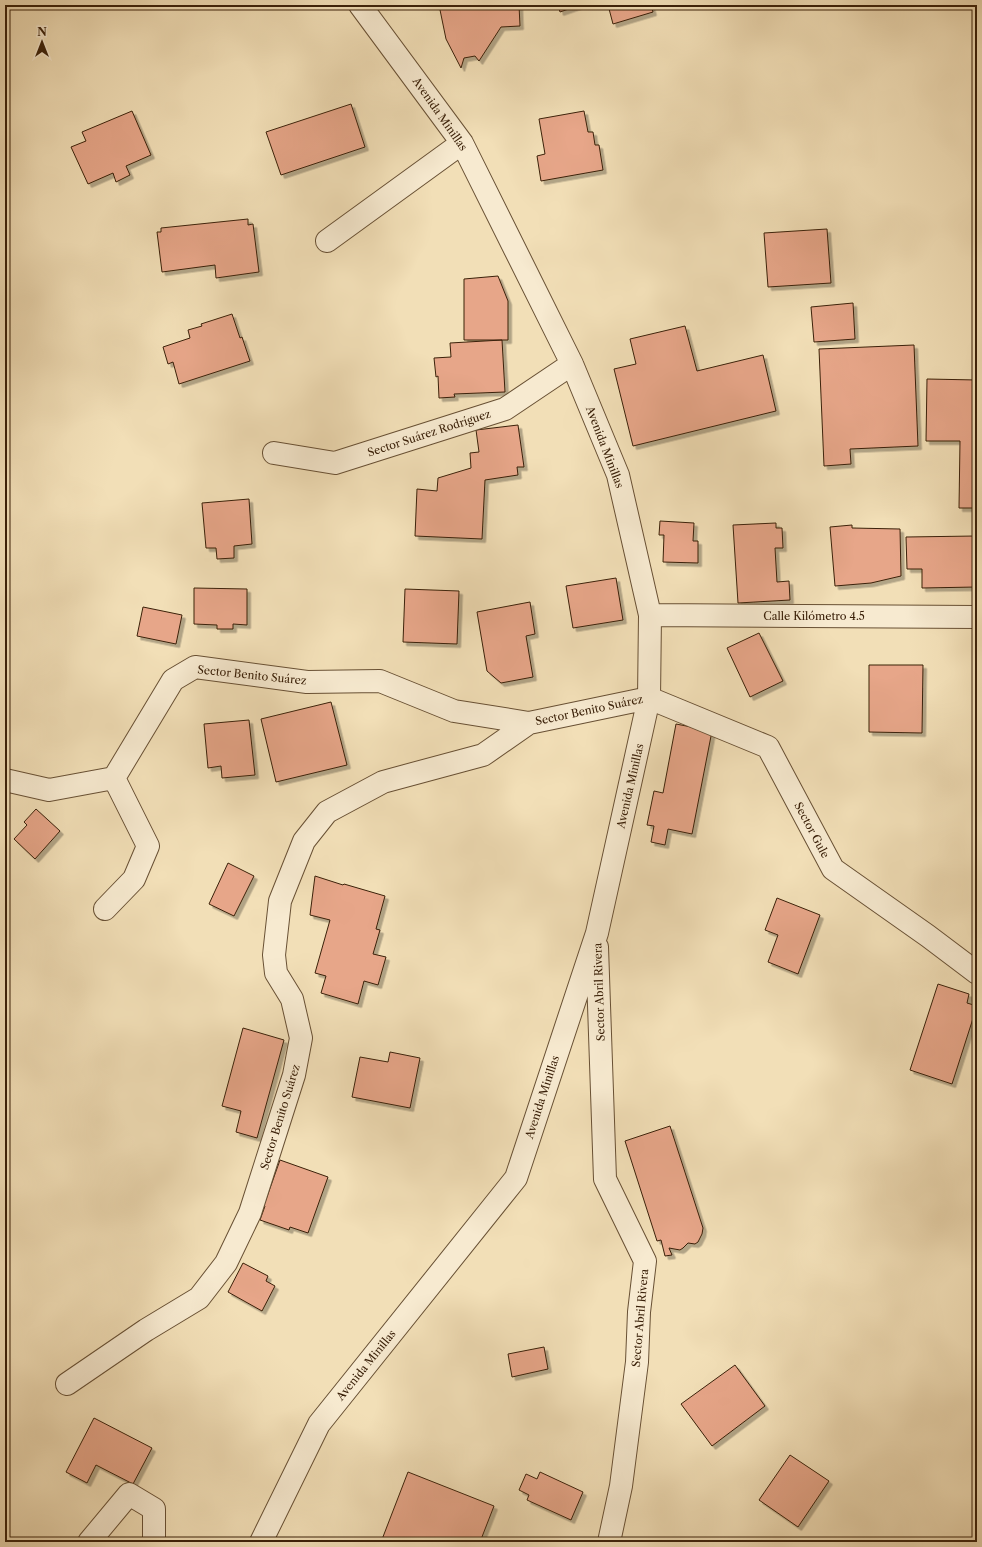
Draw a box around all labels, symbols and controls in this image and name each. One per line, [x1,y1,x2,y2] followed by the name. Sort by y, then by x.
[22,22,62,62] north arrow
[37,25,47,39] text: N
[409,74,471,154] street label: Avenida Minillas
[583,403,627,490] street label: Avenida Minillas
[366,406,493,460] street label: Sector Suárez Rodríguez
[763,609,865,623] street label: Calle Kilómetro 4.5
[197,662,308,688] street label: Sector Benito Suárez
[534,692,644,728] street label: Sector Benito Suárez
[613,742,647,831] street label: Avenida Minillas
[791,800,833,860] street label: Sector Gule
[590,942,608,1041] street label: Sector Abril Rivera
[522,1053,562,1141] street label: Avenida Minillas
[257,1062,303,1171] street label: Sector Benito Suárez
[629,1268,651,1368] street label: Sector Abril Rivera
[333,1327,399,1404] street label: Avenida Minillas

